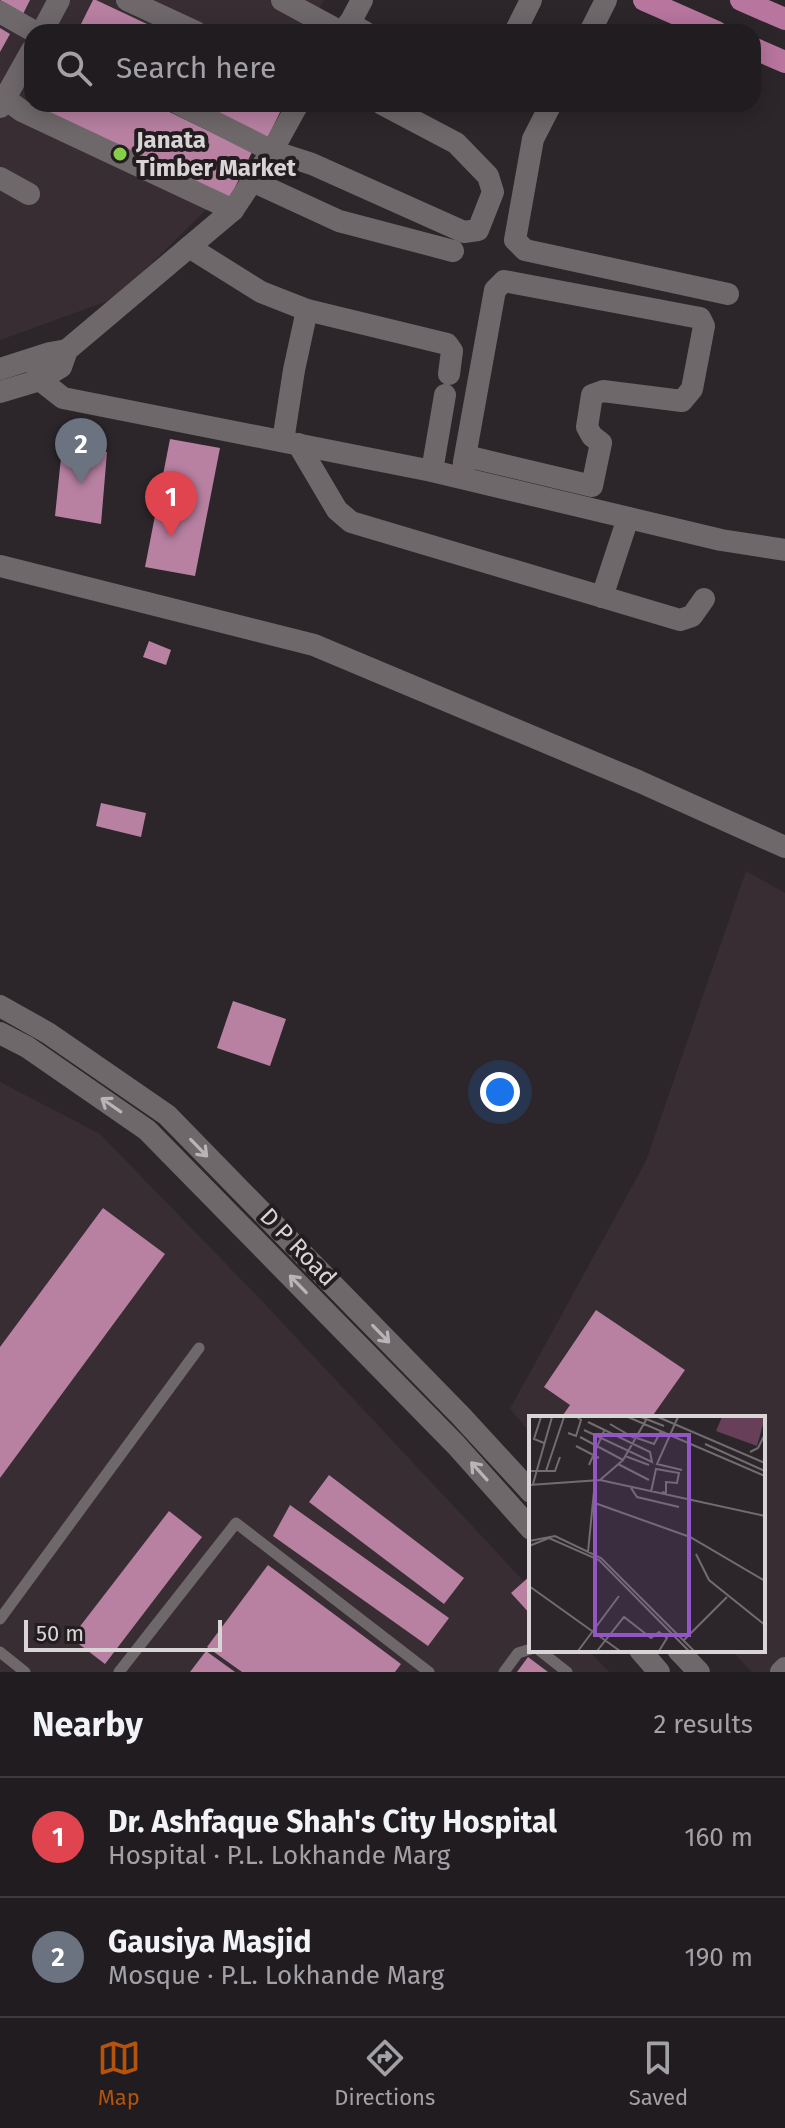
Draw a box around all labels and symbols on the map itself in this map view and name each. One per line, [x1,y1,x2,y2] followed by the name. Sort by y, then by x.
[135,126,297,182] place label: Janata Timber Market
[111,145,129,163] marker: Janata Timber Market
[55,418,107,484] pin: 2
[145,471,197,537] pin: 1
[480,1072,520,1112] your location
[100,1097,122,1113] one-way arrow
[189,1138,208,1157] one-way arrow
[254,1202,342,1292] street label: D P Road
[289,1275,308,1294] one-way arrow
[371,1324,390,1343] one-way arrow
[529,1416,765,1652] inset map
[470,1461,489,1482] one-way arrow
[24,1616,222,1652] scale bar

